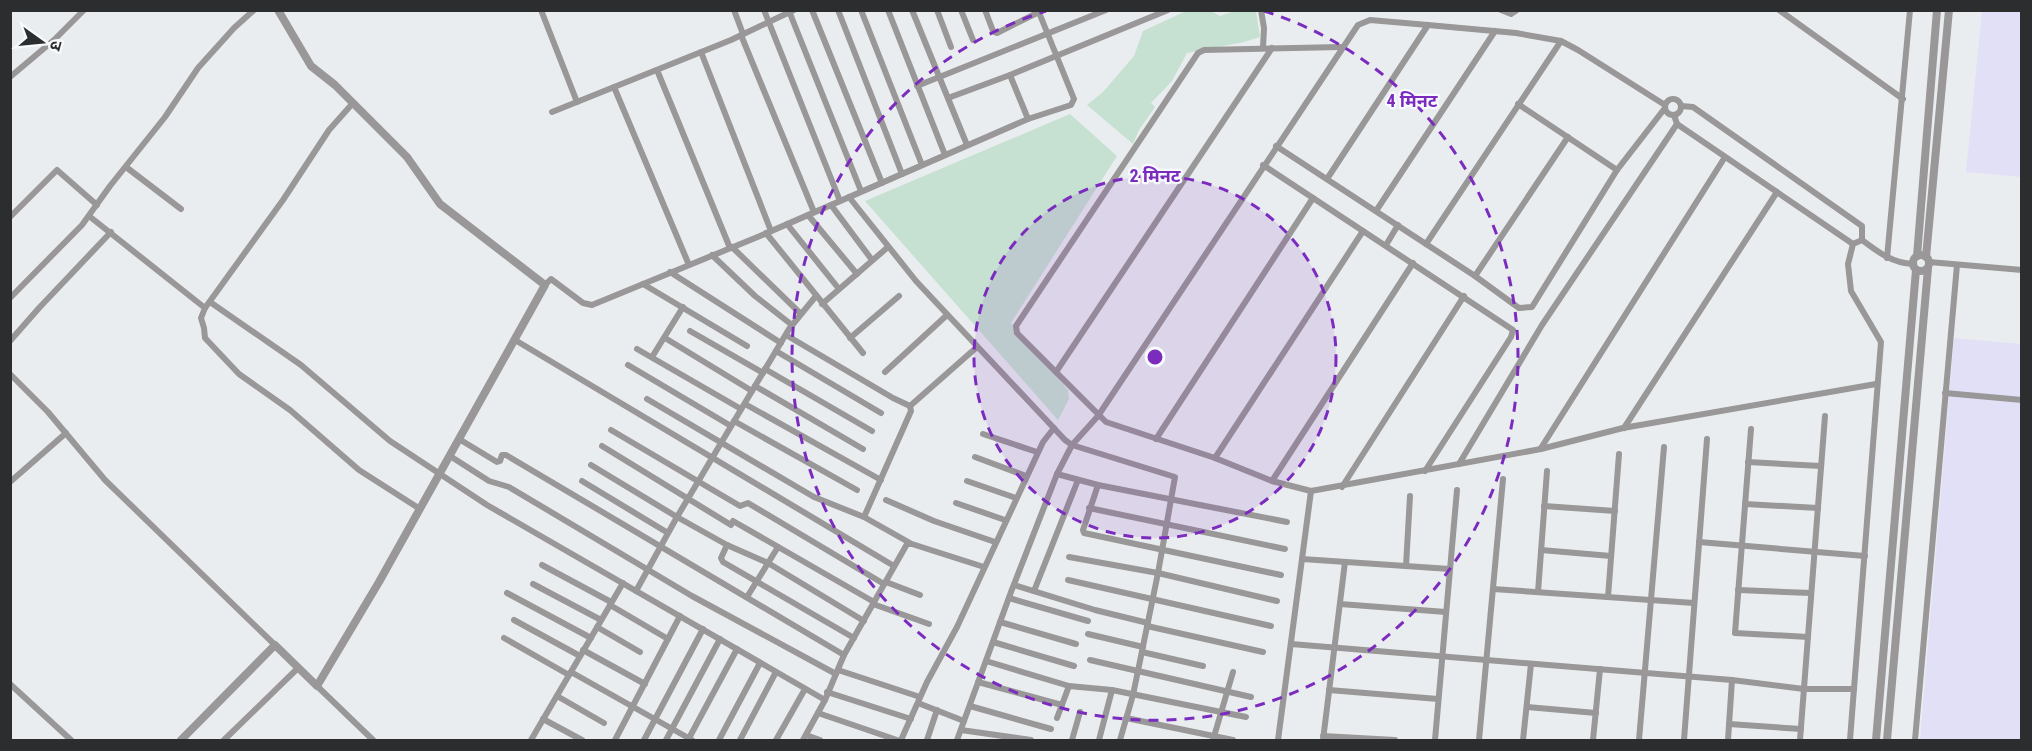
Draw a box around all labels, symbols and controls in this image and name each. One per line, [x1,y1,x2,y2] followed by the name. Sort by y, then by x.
[12,12,72,72] north arrow
[45,39,66,53] text: उ
[1386,90,1438,111] text: 4 मिनट
[1129,165,1181,186] text: 2 मिनट
[1145,347,1165,367] centre of rings

